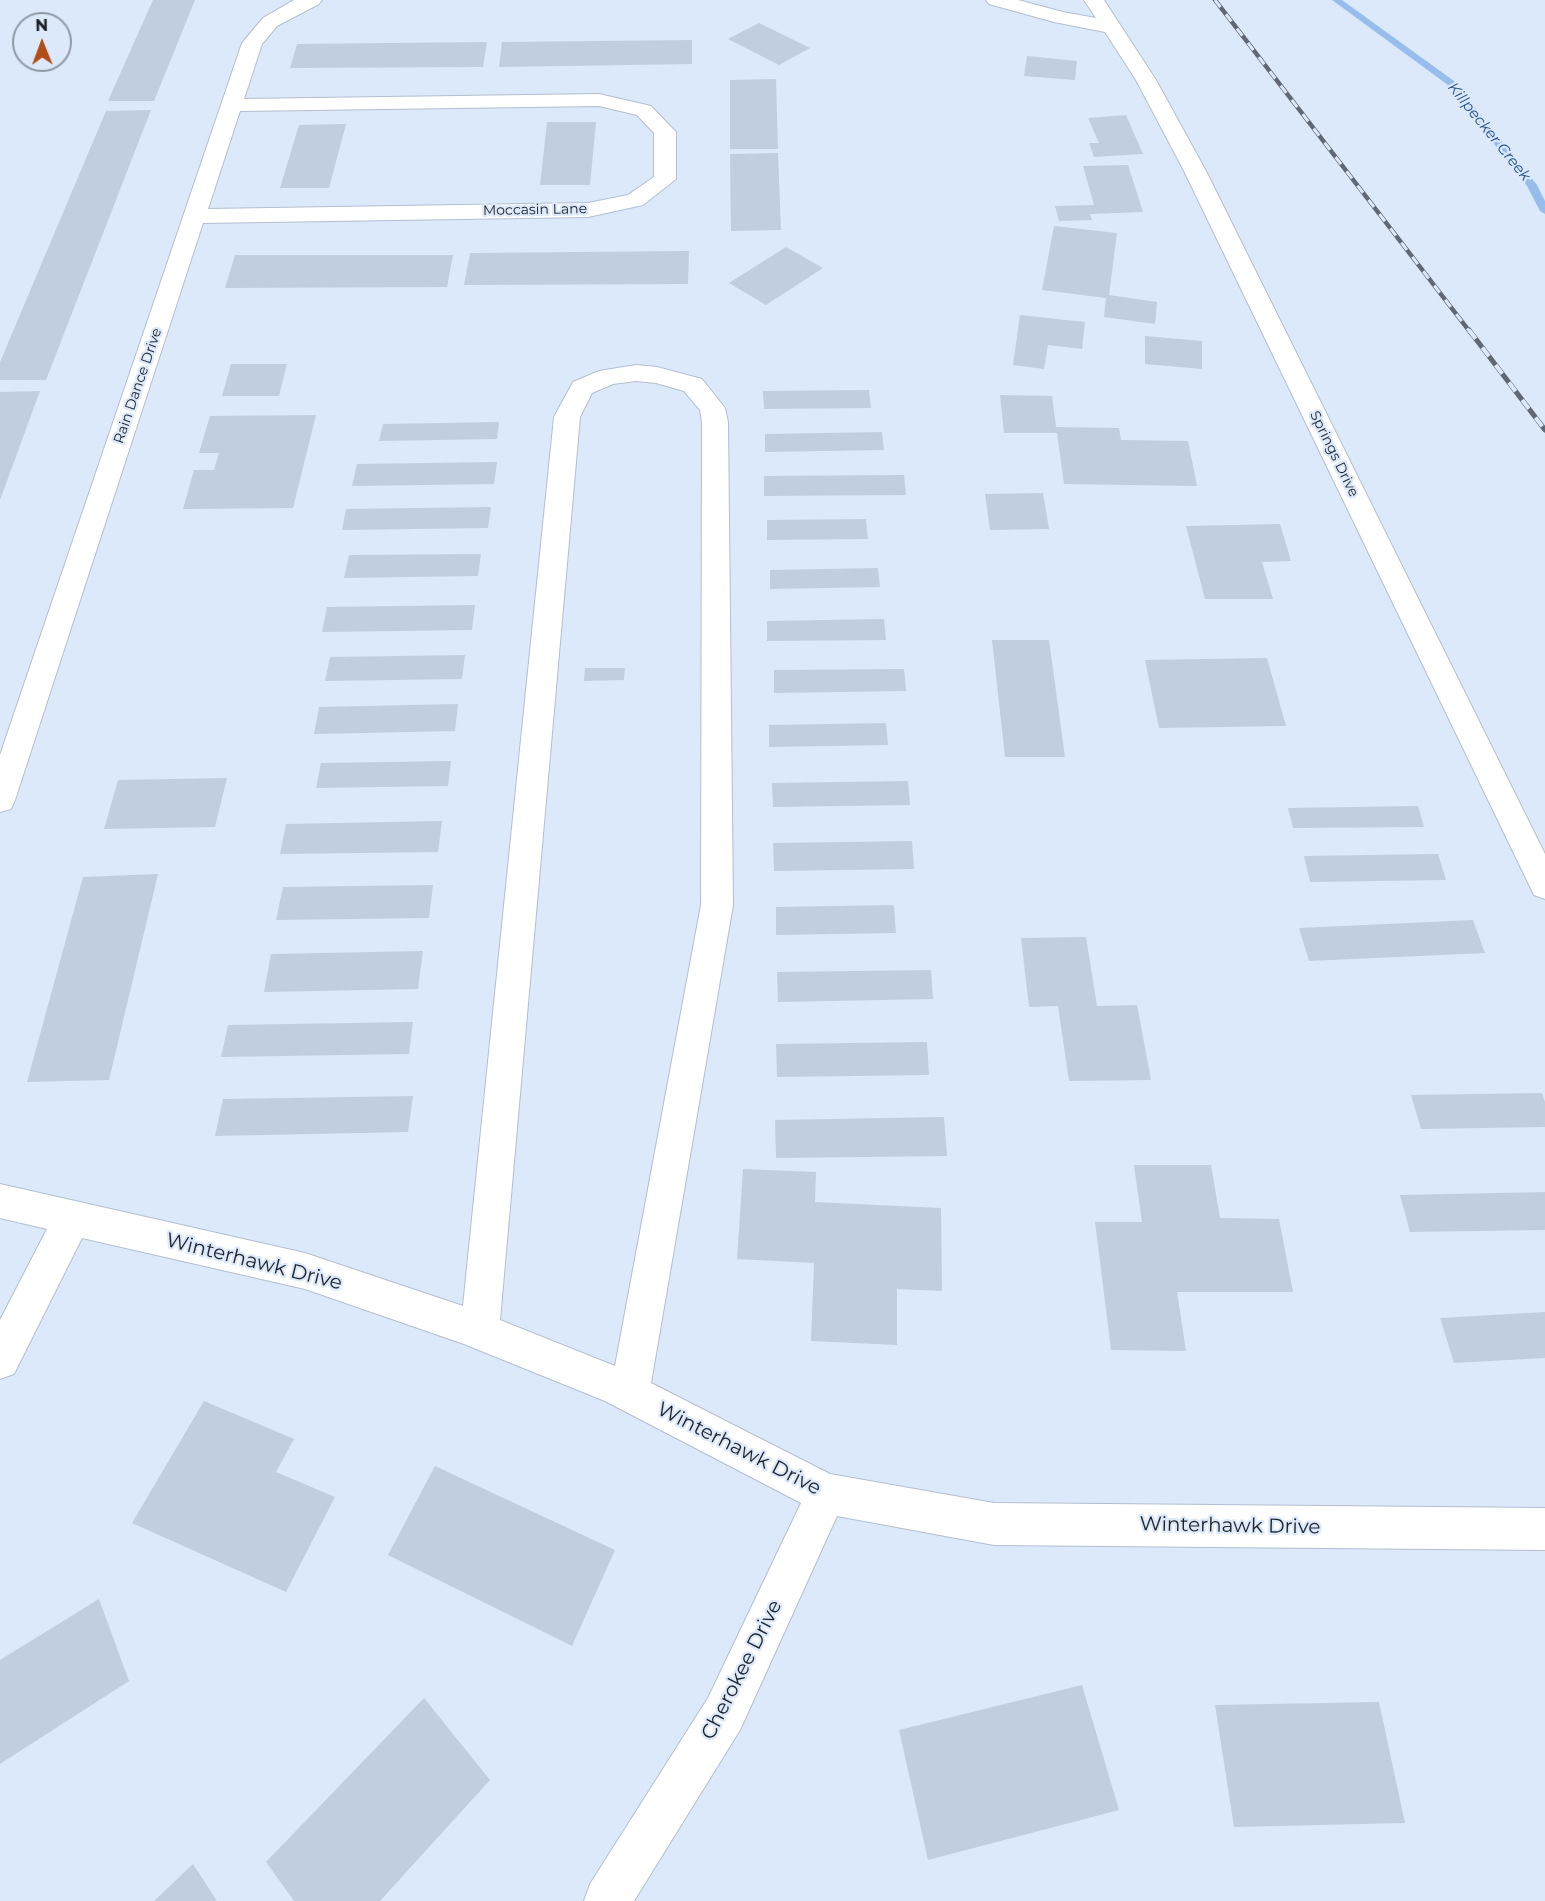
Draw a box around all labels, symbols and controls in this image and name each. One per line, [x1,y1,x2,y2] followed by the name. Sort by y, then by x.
[12,12,72,72] north arrow
[35,16,48,35] text: N
[1444,79,1534,185] water label: Killpecker Creek
[483,201,587,219] street label: Moccasin Lane
[110,326,166,446] street label: Rain Dance Drive
[1306,408,1362,500] street label: Springs Drive
[163,1228,345,1296] street label: Winterhawk Drive
[653,1397,825,1501] street label: Winterhawk Drive
[1139,1512,1321,1540] street label: Winterhawk Drive
[696,1596,788,1744] street label: Cherokee Drive

